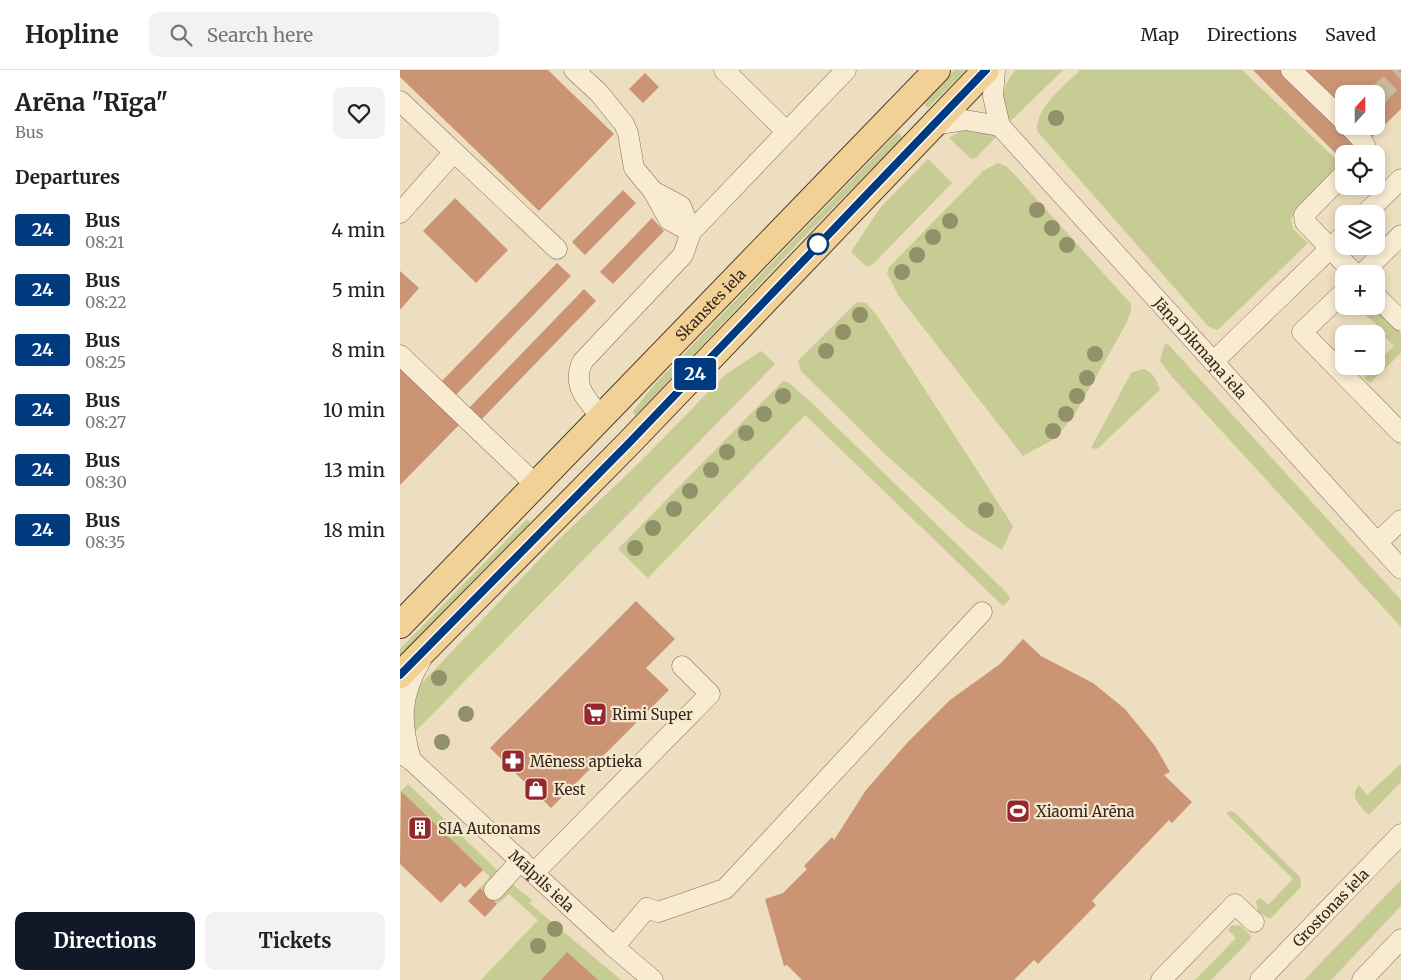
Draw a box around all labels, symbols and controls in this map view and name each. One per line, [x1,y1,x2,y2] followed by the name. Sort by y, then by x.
[149,12,499,57] search box
[25,19,119,50] text: Hopline
[167,21,195,49] icon: search
[207,23,313,47] text: Search here
[1141,23,1179,46] text: Map
[1207,23,1297,46] text: Directions
[1325,23,1376,46] text: Saved
[1335,85,1385,135] north arrow
[1335,85,1385,375] map controls
[15,87,168,118] text: Arēna "Rīga"
[333,87,385,139] button: heart
[15,122,44,142] text: Bus
[1335,145,1385,195] button: locate
[15,165,120,189] text: Departures
[1335,205,1385,255] button: layers
[85,208,120,232] text: Bus
[32,218,53,241] text: 24
[331,218,385,242] text: 4 min
[85,232,124,252] text: 08:21
[807,233,829,255] unlabelled marker
[671,264,749,345] street label: Skanstes iela
[1335,265,1385,315] button: +
[85,268,120,292] text: Bus
[32,278,53,301] text: 24
[332,278,385,302] text: 5 min
[85,292,127,312] text: 08:22
[1149,292,1251,402] street label: Jāņa Dikmaņa iela
[1335,325,1385,375] button: −
[85,328,120,352] text: Bus
[32,338,53,361] text: 24
[332,338,385,362] text: 8 min
[85,352,126,372] text: 08:25
[672,358,718,390] line badge: 24
[684,362,706,385] text: 24
[85,388,120,412] text: Bus
[32,398,53,421] text: 24
[323,398,385,422] text: 10 min
[85,412,126,432] text: 08:27
[85,448,120,472] text: Bus
[32,458,53,481] text: 24
[324,458,385,482] text: 13 min
[85,472,127,492] text: 08:30
[85,508,120,532] text: Bus
[32,518,53,541] text: 24
[324,518,385,542] text: 18 min
[85,532,125,552] text: 08:35
[582,701,608,727] supermarket icon: Rimi Super
[612,705,693,724] place label: Rimi Super
[500,748,526,774] pharmacy icon: Mēness aptieka
[530,752,642,771] place label: Mēness aptieka
[523,776,549,802] shop icon: Kest
[554,780,586,799] place label: Kest
[1005,798,1031,824] sports icon: Xiaomi Arēna
[1036,802,1135,821] place label: Xiaomi Arēna
[407,815,433,841] building icon: SIA Autonams
[438,819,541,838] place label: SIA Autonams
[505,846,579,915] street label: Mālpils iela
[1288,864,1372,951] street label: Grostonas iela
[15,912,195,970] button: Directions
[205,912,385,970] button: Tickets

